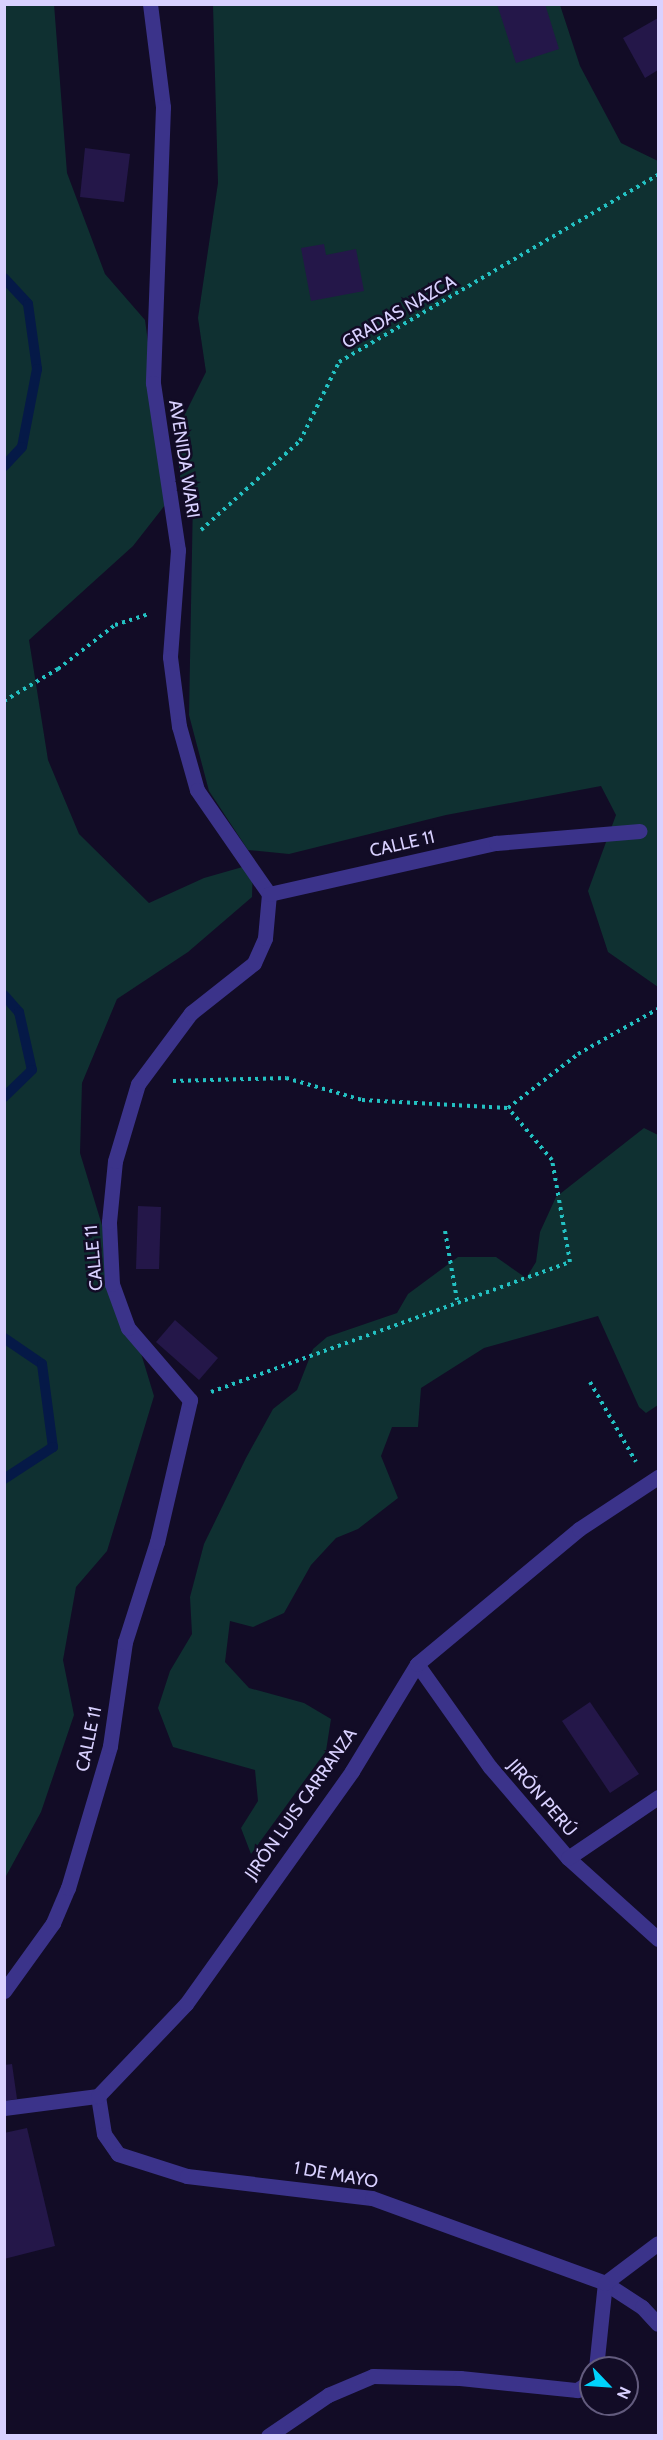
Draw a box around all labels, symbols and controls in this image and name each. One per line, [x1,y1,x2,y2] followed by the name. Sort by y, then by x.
[338,271,460,353] street label: GRADAS NAZCA
[164,398,204,520] street label: AVENIDA WARI
[367,826,437,862] street label: CALLE 11
[80,1224,108,1292] street label: CALLE 11
[72,1704,106,1774] street label: CALLE 11
[241,1724,361,1884] street label: JIRÓN LUIS CARRANZA
[503,1755,581,1841] street label: JIRÓN PERÚ
[292,2157,380,2193] street label: 1 DE MAYO
[579,2356,639,2416] north arrow
[613,2384,635,2402] text: N

